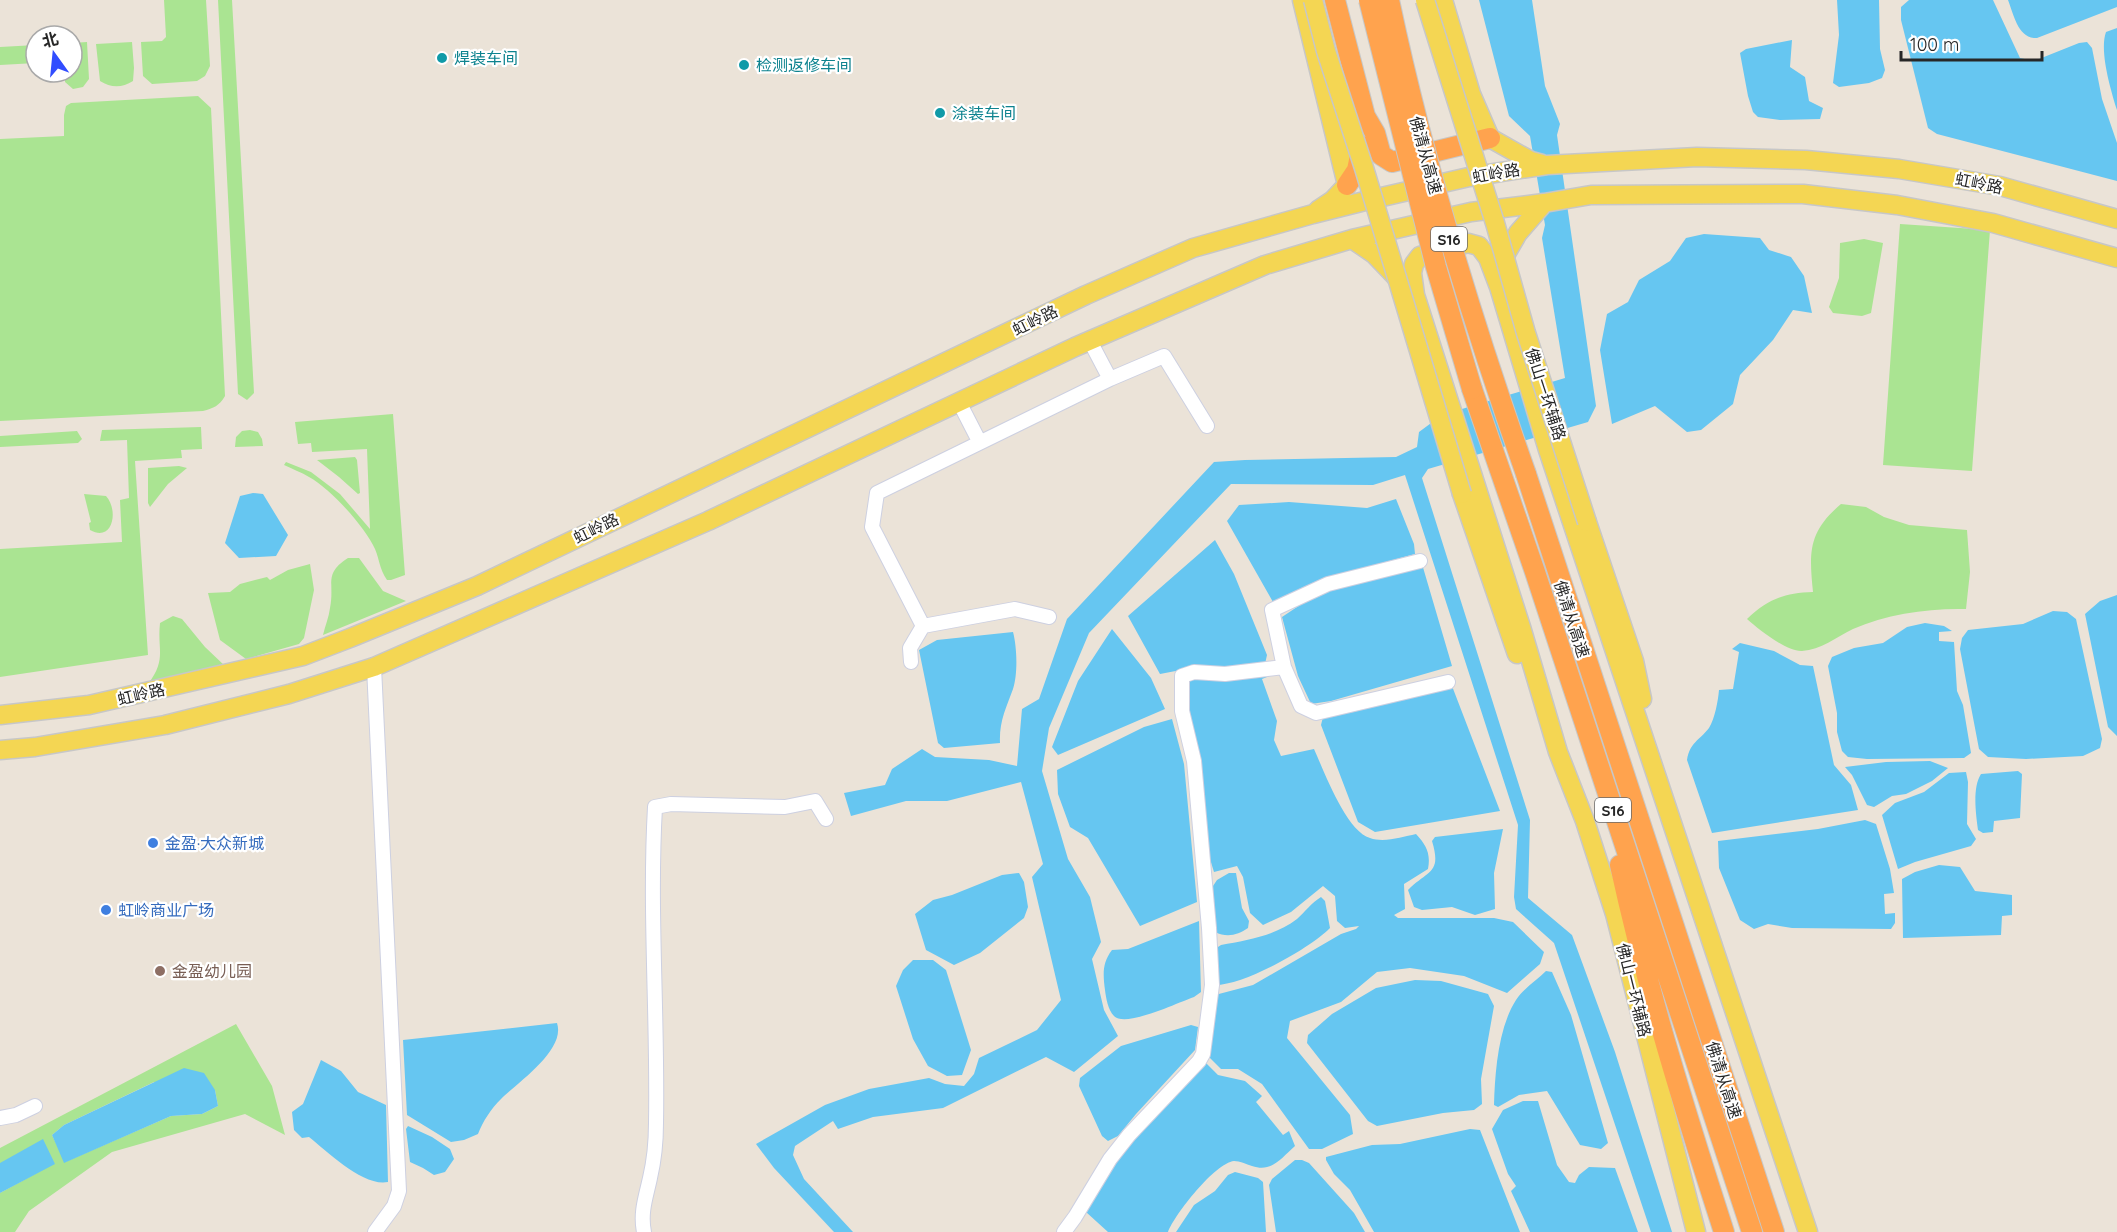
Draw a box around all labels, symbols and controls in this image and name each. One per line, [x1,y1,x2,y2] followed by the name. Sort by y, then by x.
[24,24,84,84] north arrow
[1901,24,2042,62] scale bar
[40,28,60,51] text: 北
[1910,33,1959,56] text: 100 m
[454,48,518,68] place label: 焊装车间
[435,51,449,65] marker: 焊装车间
[756,55,852,75] place label: 检测返修车间
[737,58,751,72] marker: 检测返修车间
[952,103,1016,123] place label: 涂装车间
[933,106,947,120] marker: 涂装车间
[1406,114,1446,196] street label: 佛清从高速
[1471,159,1521,187] street label: 虹岭路
[1954,169,2004,197] street label: 虹岭路
[1431,227,1467,251] road number: S16
[1009,300,1061,340] street label: 虹岭路
[1522,345,1570,443] street label: 佛山一环辅路
[570,508,622,548] street label: 虹岭路
[1550,578,1594,660] street label: 佛清从高速
[115,679,167,709] street label: 虹岭路
[1595,798,1631,822] road number: S16
[165,833,264,853] place label: 金盈·大众新城
[146,836,160,850] marker: 金盈·大众新城
[118,900,214,920] place label: 虹岭商业广场
[99,903,113,917] marker: 虹岭商业广场
[1613,941,1655,1039] street label: 佛山一环辅路
[172,961,252,981] place label: 金盈幼儿园
[153,964,167,978] marker: 金盈幼儿园
[1702,1039,1746,1121] street label: 佛清从高速

